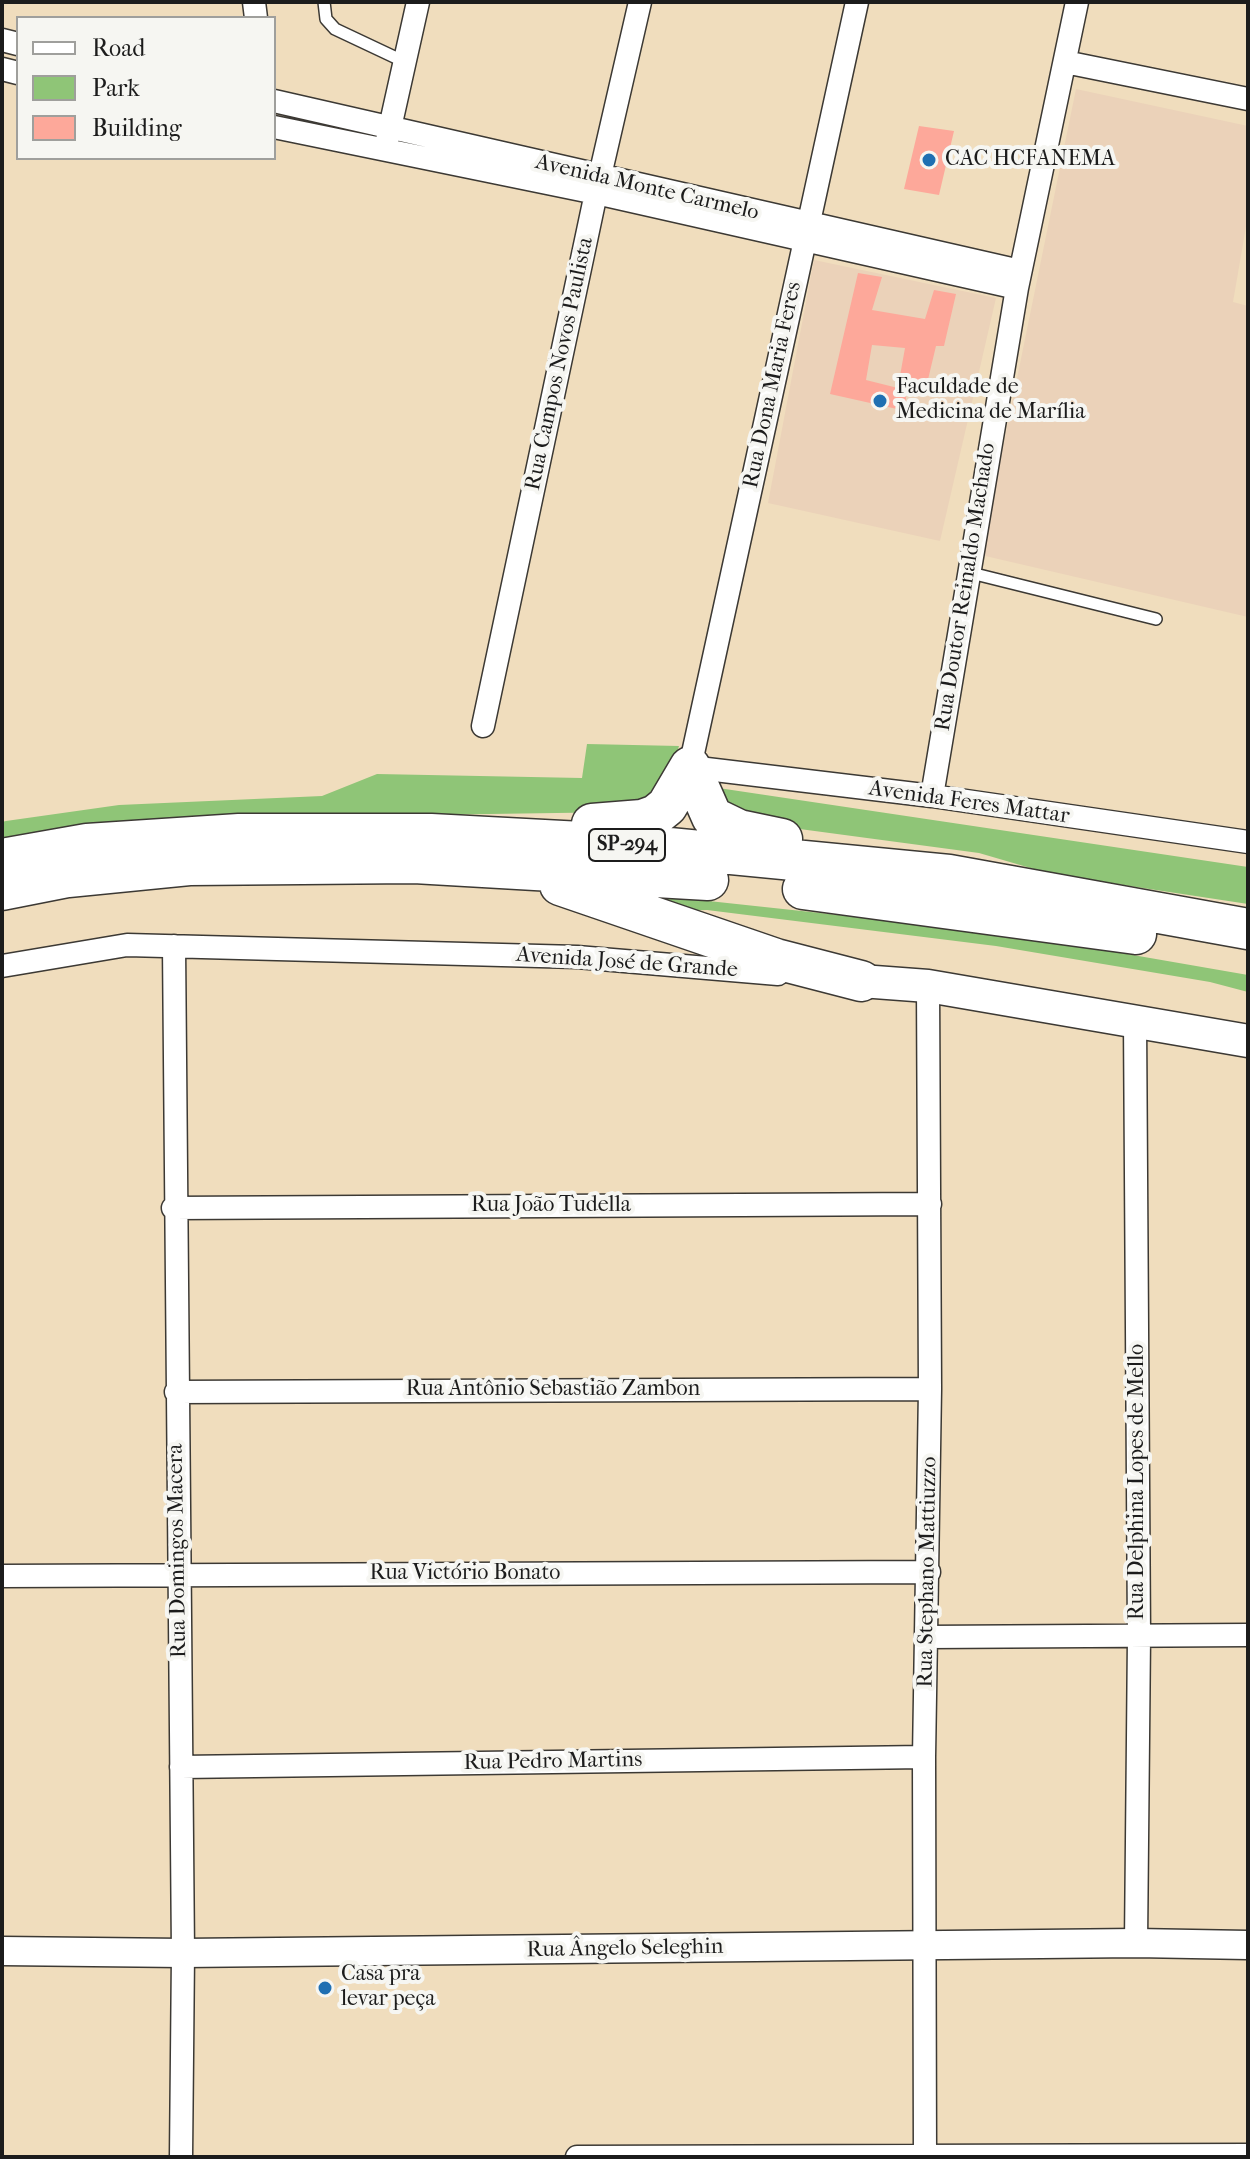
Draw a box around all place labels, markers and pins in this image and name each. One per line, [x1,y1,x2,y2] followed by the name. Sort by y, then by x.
[945,147,1115,173] place label: CAC HCFANEMA
[920,151,938,169] marker: CAC HCFANEMA
[896,375,1085,426] place label: Faculdade de Medicina de Marília
[871,392,889,410] marker: Faculdade de Medicina de Marília
[341,1962,435,2014] place label: Casa pra levar peça
[316,1979,334,1997] marker: Casa pra levar peça

